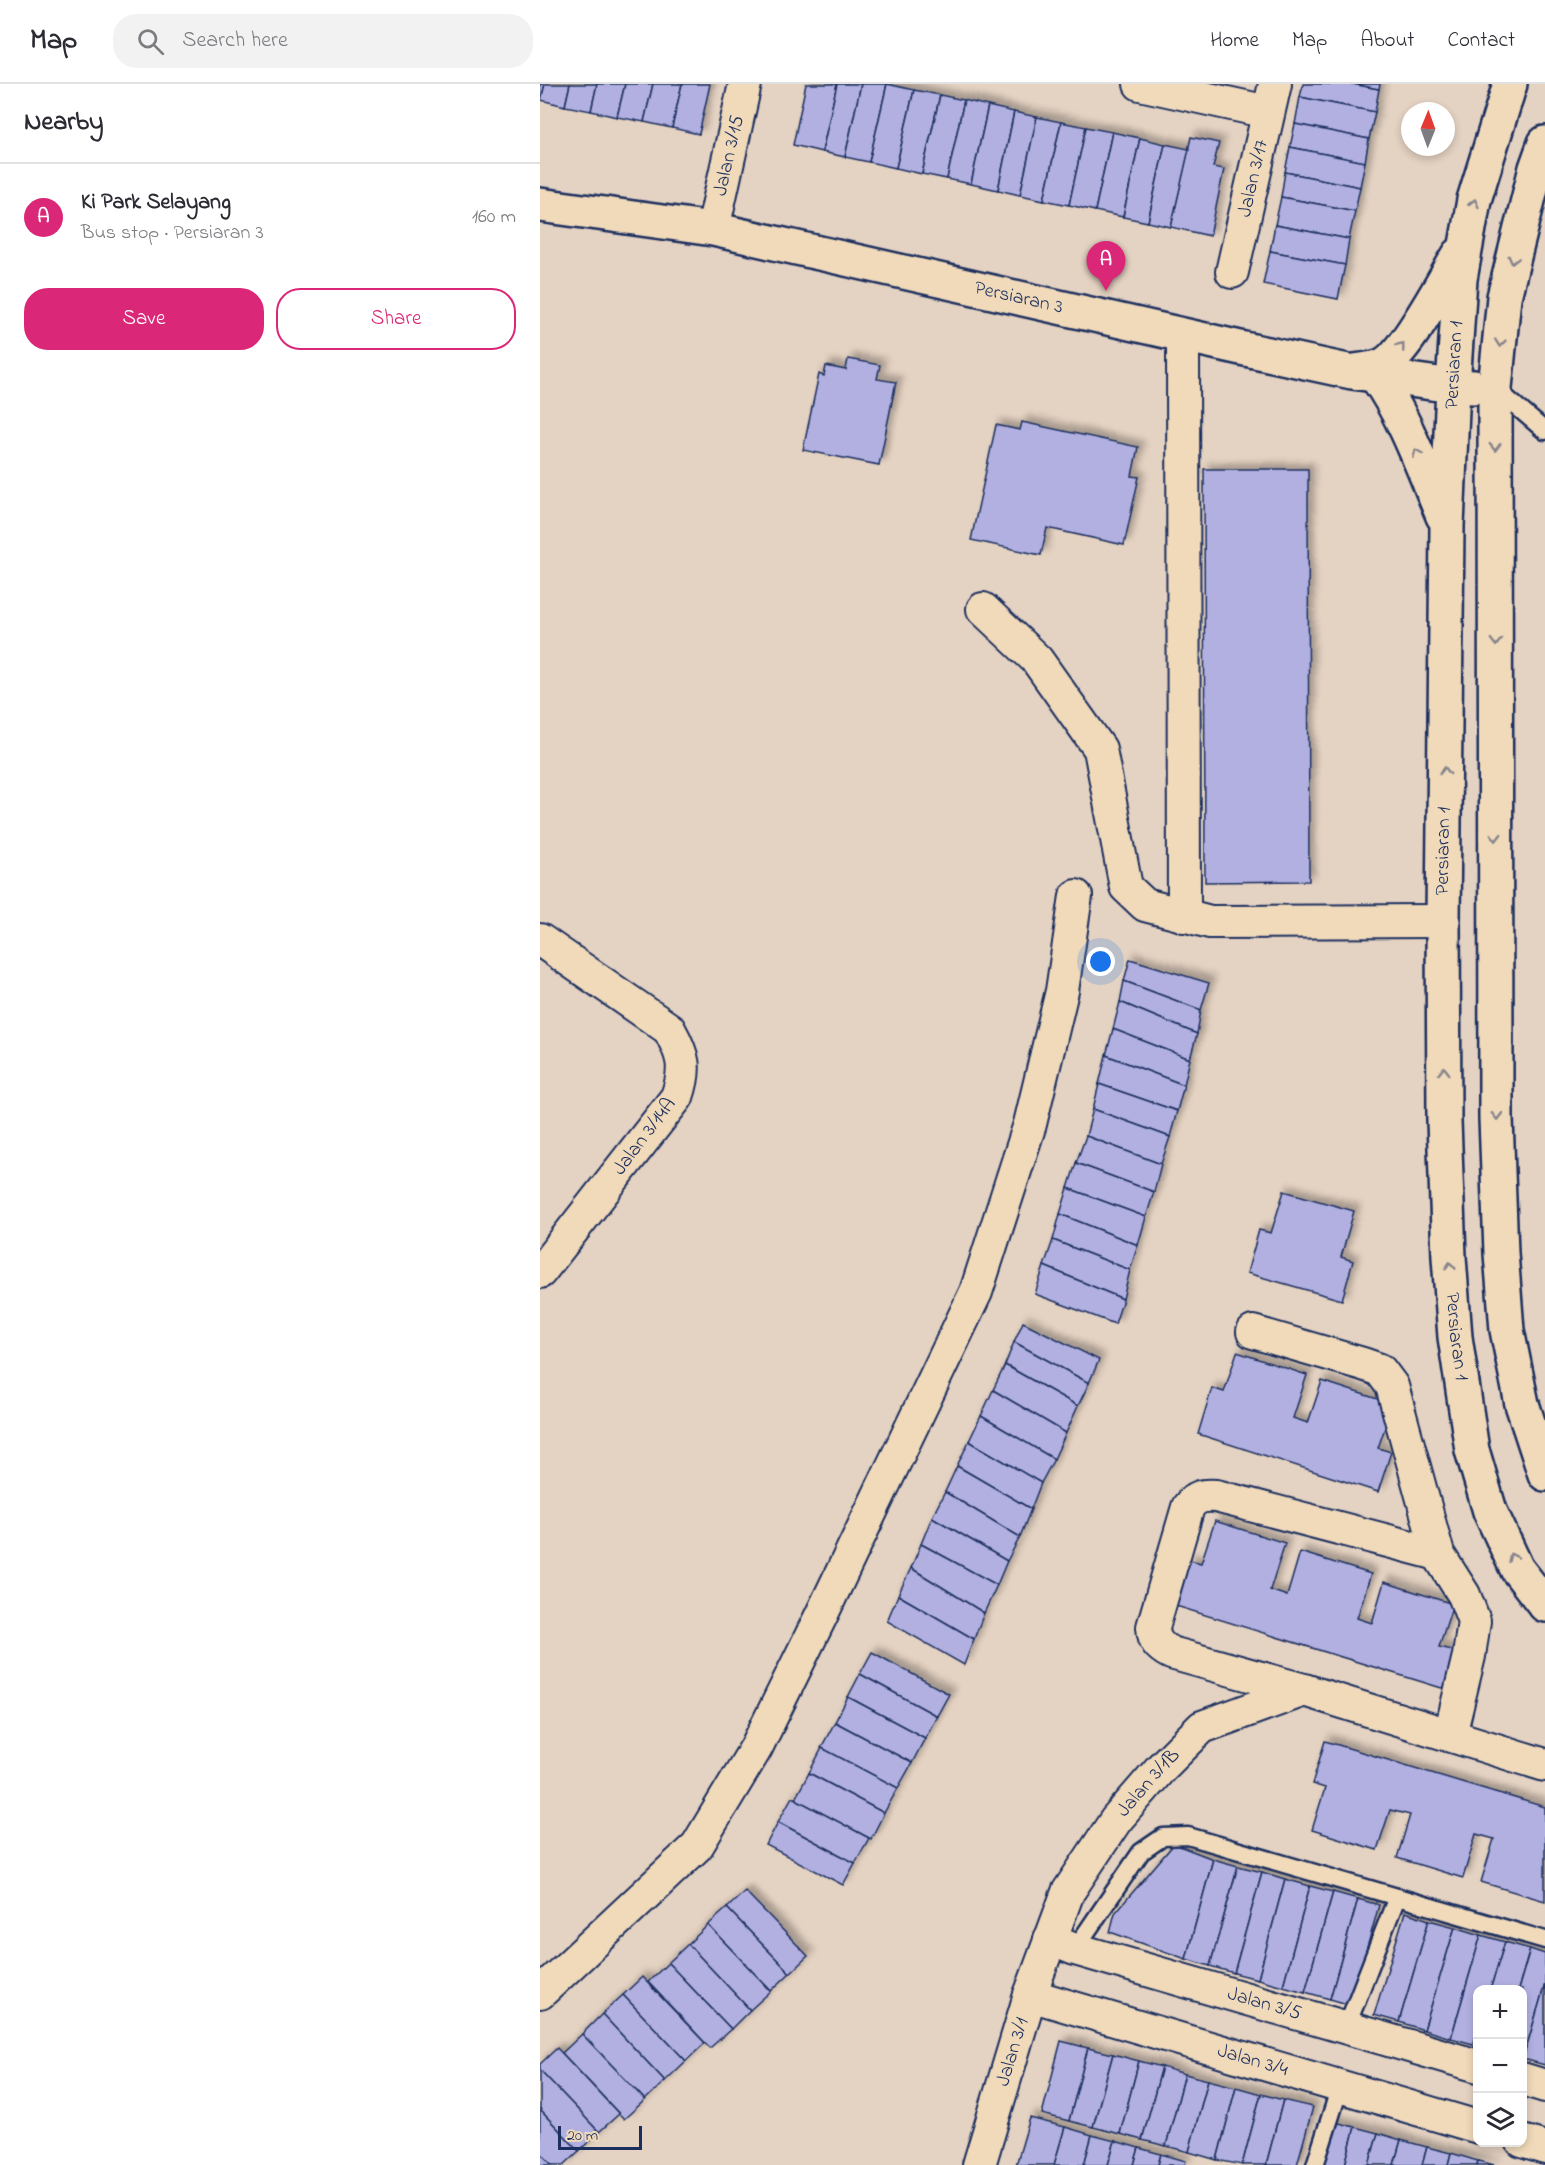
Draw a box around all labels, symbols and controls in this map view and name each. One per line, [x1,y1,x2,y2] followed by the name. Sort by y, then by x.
[113,14,533,68] search box
[30,21,77,62] text: Map
[134,25,167,58] icon: search
[182,25,288,57] text: Search here
[1210,26,1259,56] text: Home
[1292,26,1327,56] text: Map
[1360,26,1414,56] text: About
[1447,26,1515,56] text: Contact
[1401,102,1455,156] north arrow
[24,104,103,142] text: Nearby
[706,113,752,199] street label: Jalan 3/15
[1230,137,1276,220] street label: Jalan 3/17
[81,187,231,219] text: Ki Park Selayang
[1467,198,1480,208] one-way arrow
[37,203,50,232] text: A
[472,203,516,232] text: 160 m
[81,219,264,248] text: Bus stop · Persiaran 3
[1086,242,1126,291] pin: A
[1508,255,1521,265] one-way arrow
[971,274,1066,322] street label: Persiaran 3
[24,288,264,350] button: Save
[276,288,516,350] button: Share
[1438,320,1472,410] street label: Persiaran 1
[1494,338,1507,347] one-way arrow
[1394,342,1405,353] one-way arrow
[1489,442,1501,451] one-way arrow
[1412,448,1424,459] one-way arrow
[1490,637,1502,646] one-way arrow
[1439,767,1451,776] one-way arrow
[1429,807,1459,895] street label: Persiaran 1
[1490,832,1502,841] one-way arrow
[1086,947,1115,976] your location
[1438,1067,1450,1076] one-way arrow
[606,1092,684,1182] street label: Jalan 3/14A
[1490,1111,1503,1120] one-way arrow
[1443,1261,1456,1270] one-way arrow
[1437,1291,1476,1383] street label: Persiaran 1
[1507,1553,1519,1564] one-way arrow
[1110,1742,1187,1824] street label: Jalan 3/1B
[1224,1979,1305,2028] street label: Jalan 3/5
[1473,1985,1527,2147] map controls
[1473,1985,1527,2039] button: +
[989,2014,1037,2090] street label: Jalan 3/1
[1214,2036,1291,2085] street label: Jalan 3/4
[1473,2039,1527,2093] button: −
[1473,2093,1527,2147] button: layers
[558,2123,642,2150] scale bar
[567,2124,598,2148] text: 20 m

